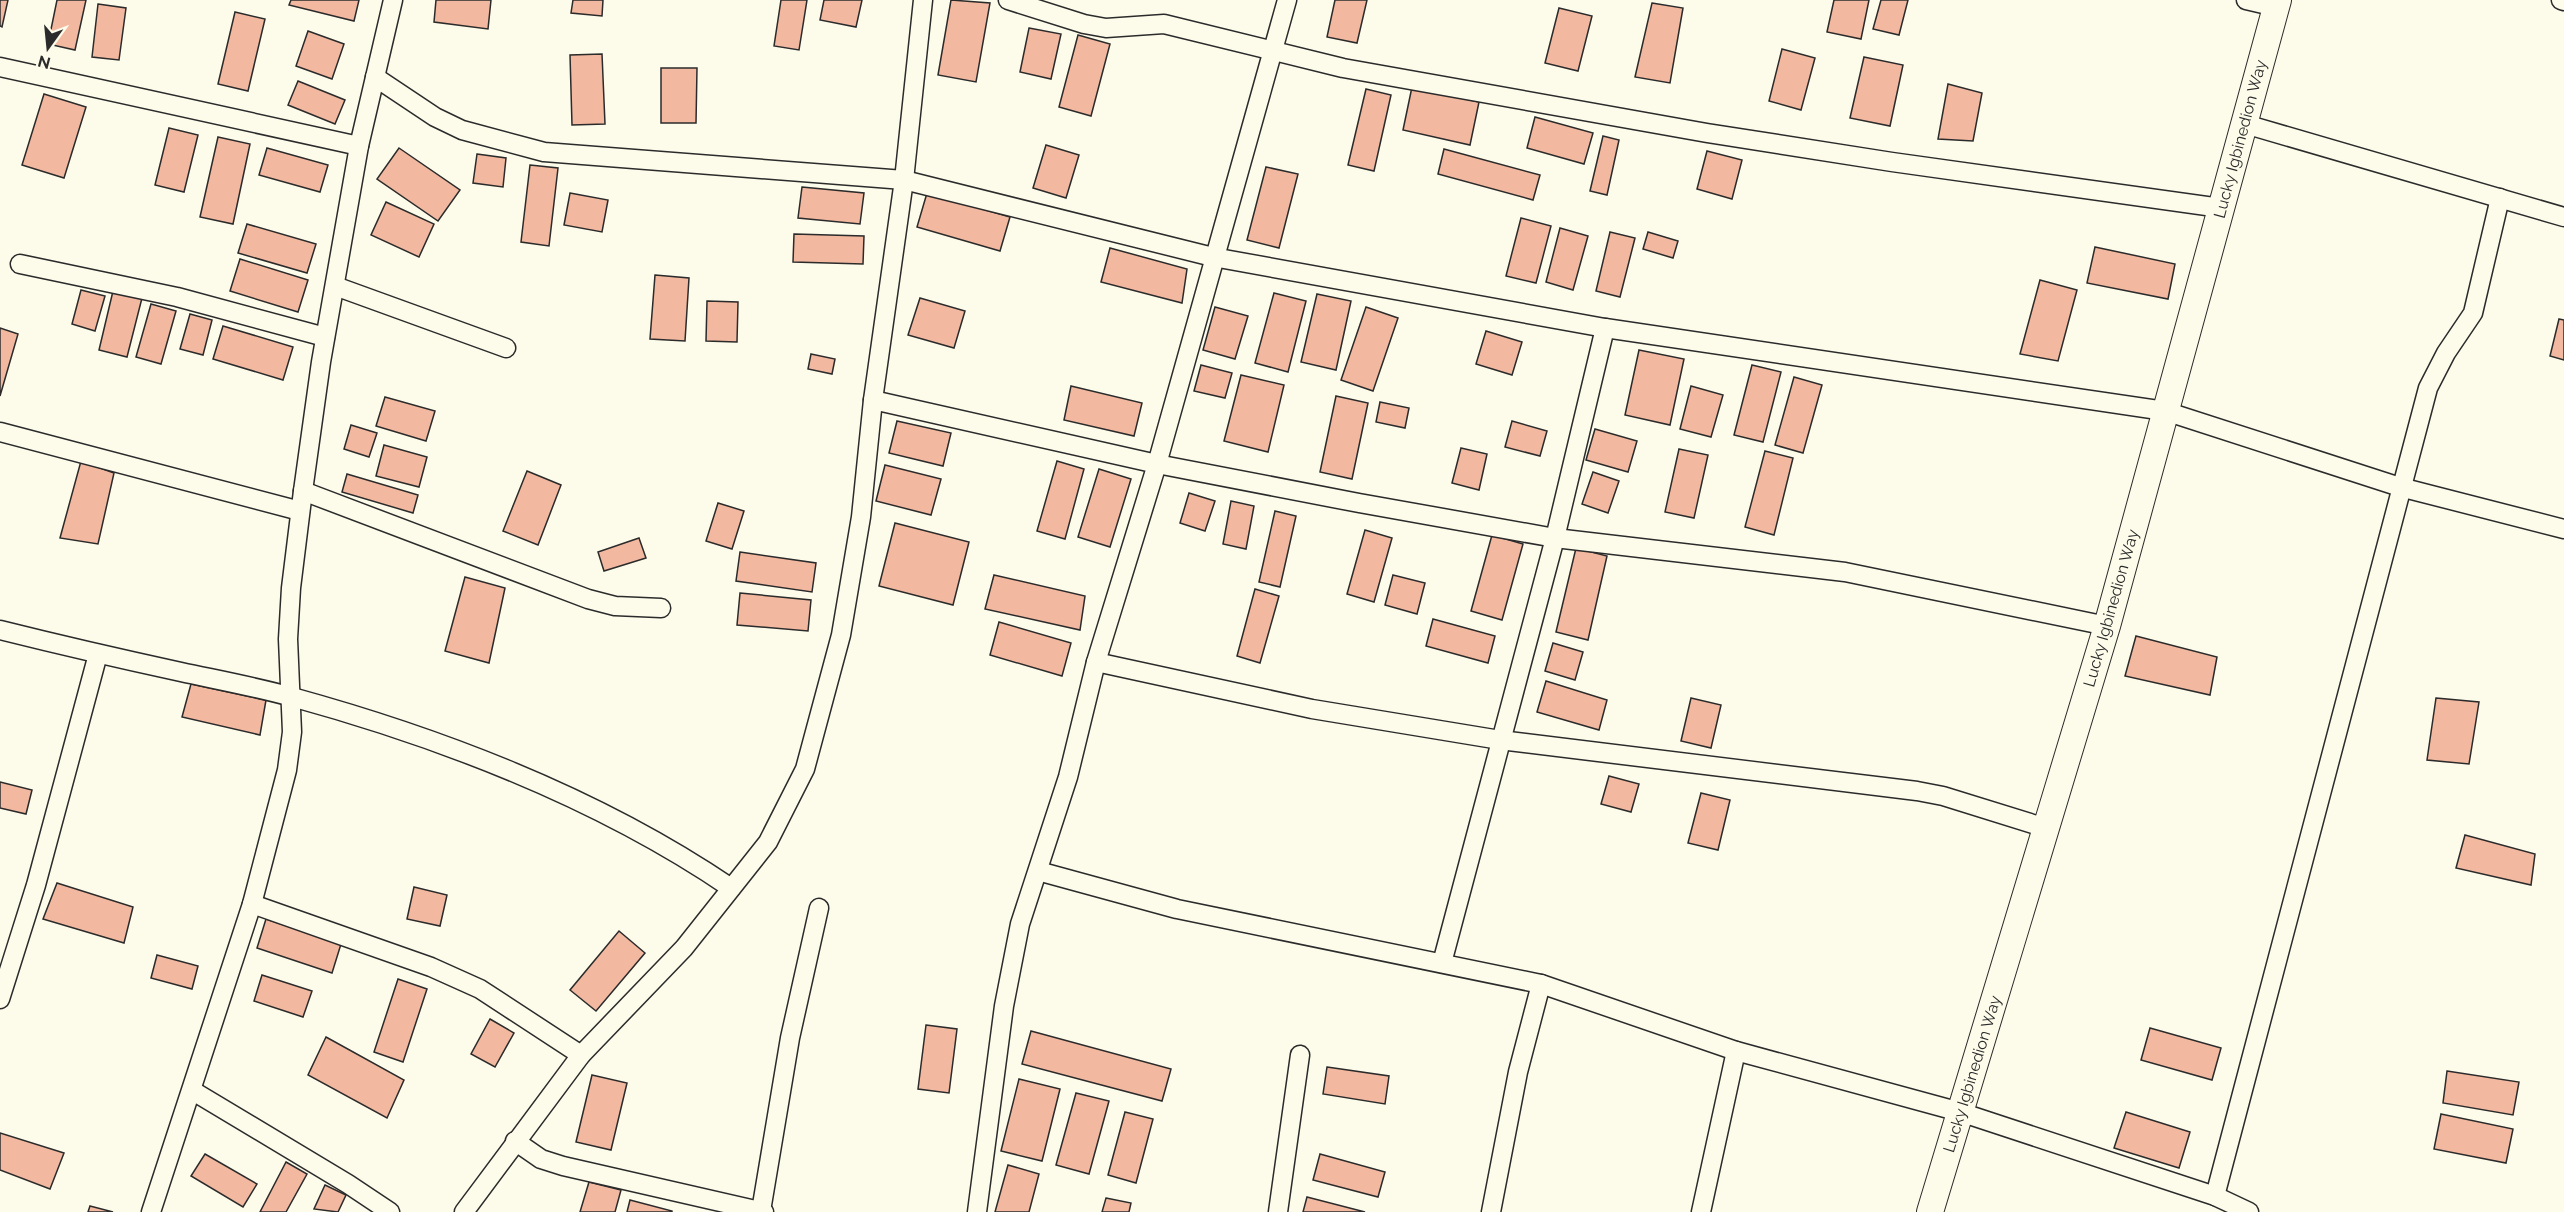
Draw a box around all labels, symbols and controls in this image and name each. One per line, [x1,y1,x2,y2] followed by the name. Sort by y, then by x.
[18,18,78,78] north arrow
[36,51,53,73] text: N
[2210,57,2270,220] street label: Lucky Igbinedion Way
[2079,527,2143,689] street label: Lucky Igbinedion Way
[1939,993,2005,1155] street label: Lucky Igbinedion Way

